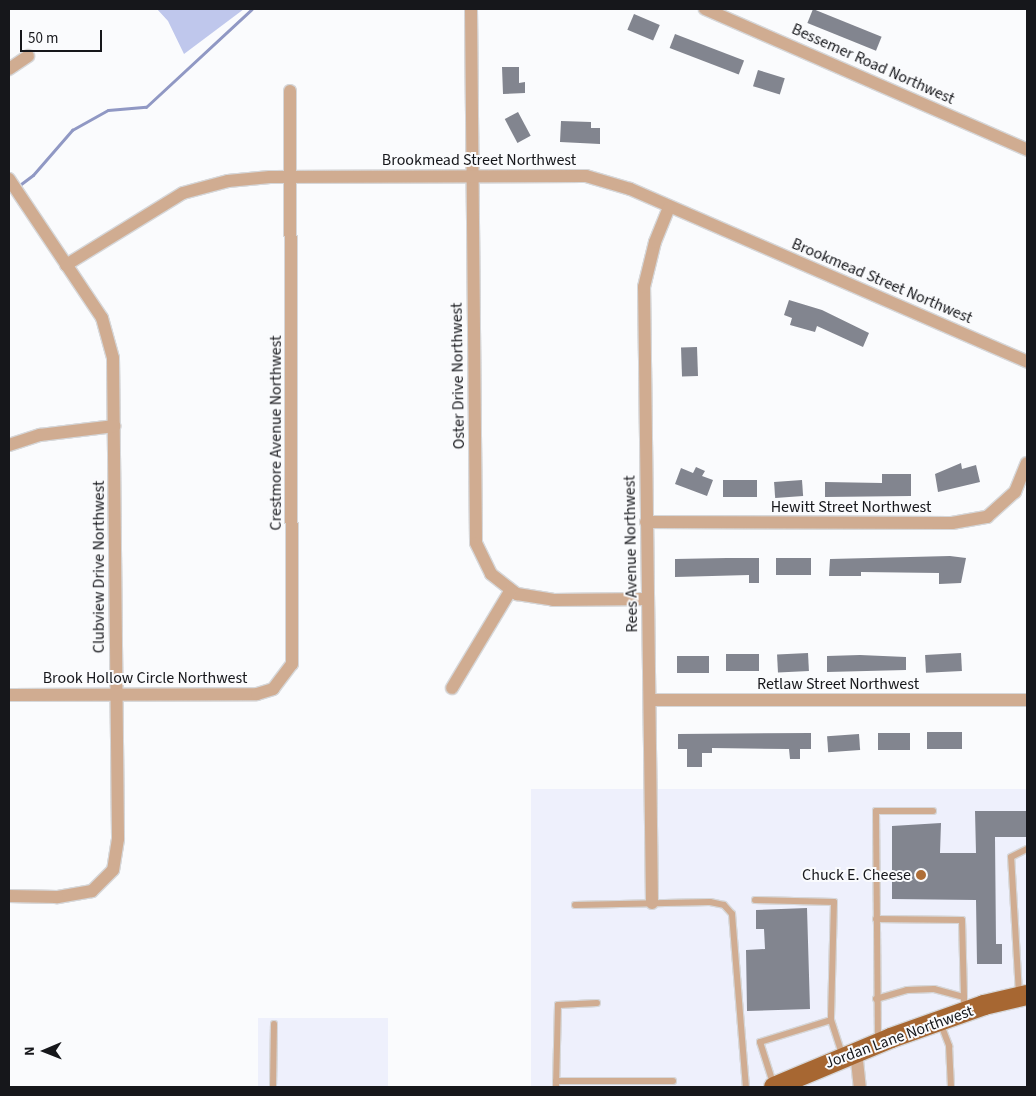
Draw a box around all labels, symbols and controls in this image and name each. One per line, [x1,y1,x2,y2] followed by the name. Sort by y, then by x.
[789,19,957,109] street label: Bessemer Road Northwest
[22,20,105,52] scale bar
[28,28,58,49] text: 50 m
[382,150,576,170] street label: Brookmead Street Northwest
[789,234,975,328] street label: Brookmead Street Northwest
[447,303,469,449] street label: Oster Drive Northwest
[266,335,286,531] street label: Crestmore Avenue Northwest
[620,475,642,633] street label: Rees Avenue Northwest
[89,481,109,653] street label: Clubview Drive Northwest
[771,497,931,517] street label: Hewitt Street Northwest
[43,668,247,688] street label: Brook Hollow Circle Northwest
[757,674,919,694] street label: Retlaw Street Northwest
[802,865,911,885] place label: Chuck E. Cheese
[915,869,927,881] marker: Chuck E. Cheese
[822,1001,976,1073] street label: Jordan Lane Northwest
[20,1026,70,1076] north arrow
[20,1046,40,1056] text: N

